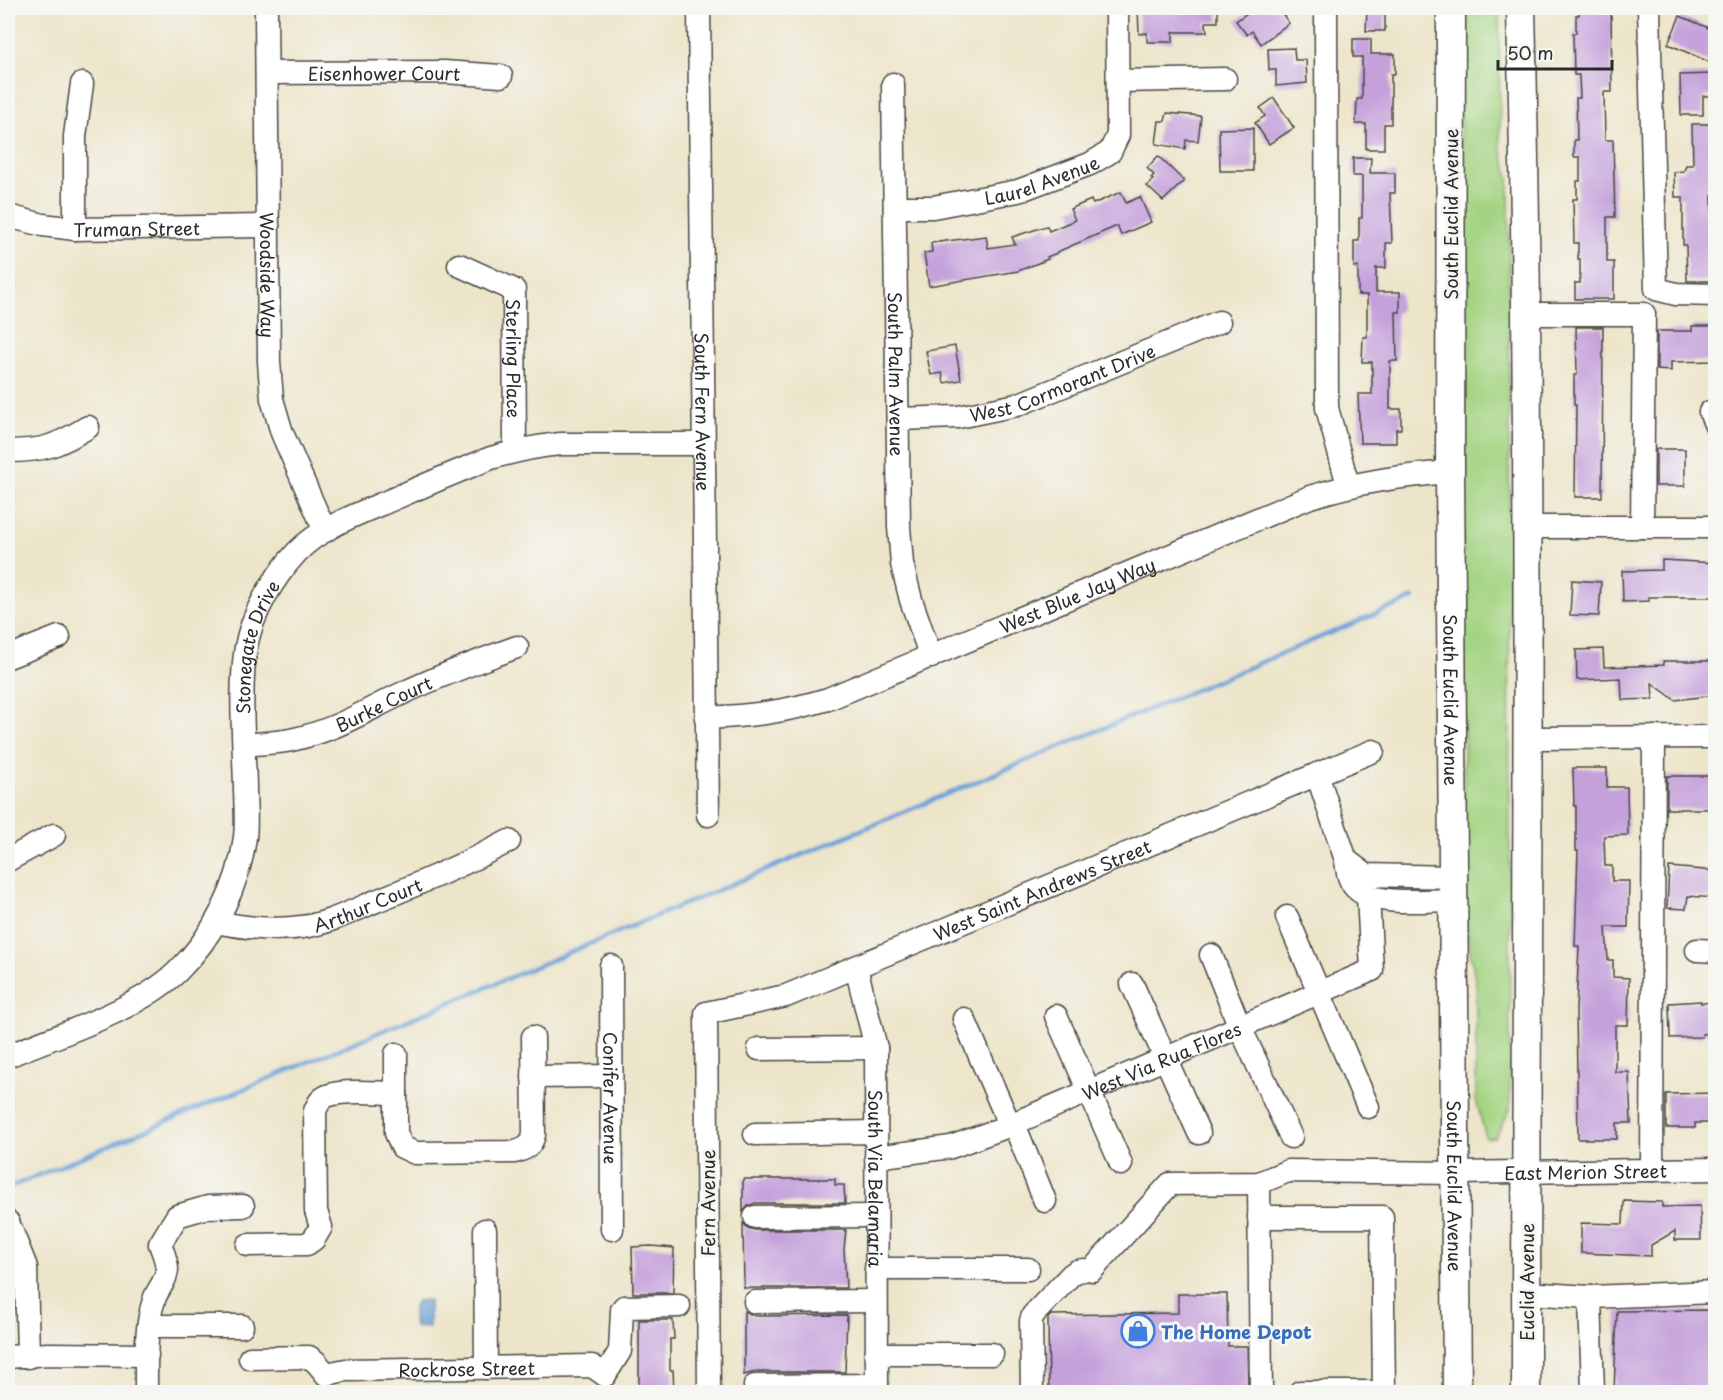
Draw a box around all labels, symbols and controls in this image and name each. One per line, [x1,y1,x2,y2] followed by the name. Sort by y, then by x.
[1498,33,1612,71] scale bar
[1507,39,1554,66] text: 50 m
[308,58,461,87] street label: Eisenhower Court
[1437,128,1464,300] street label: South Euclid Avenue
[982,148,1104,211] street label: Laurel Avenue
[254,212,282,338] street label: Woodside Way
[73,214,200,243] street label: Truman Street
[882,292,912,456] street label: South Palm Avenue
[501,299,528,418] street label: Sterling Place
[689,333,718,492] street label: South Fern Avenue
[967,336,1159,428] street label: West Cormorant Drive
[995,550,1159,639] street label: West Blue Jay Way
[229,574,285,715] street label: Stonegate Drive
[1438,614,1466,786] street label: South Euclid Avenue
[331,668,436,738] street label: Burke Court
[929,832,1155,947] street label: West Saint Andrews Street
[310,870,426,938] street label: Arthur Court
[1077,1014,1245,1106] street label: West Via Rua Flores
[598,1032,625,1164] street label: Conifer Avenue
[863,1090,890,1268] street label: South Via Belamaria
[1441,1100,1470,1272] street label: South Euclid Avenue
[694,1149,721,1257] street label: Fern Avenue
[1504,1156,1667,1186] street label: East Merion Street
[1513,1223,1540,1341] street label: Euclid Avenue
[1120,1313,1156,1349] shop icon: The Home Depot
[1161,1318,1312,1345] place label: The Home Depot
[398,1353,535,1383] street label: Rockrose Street

